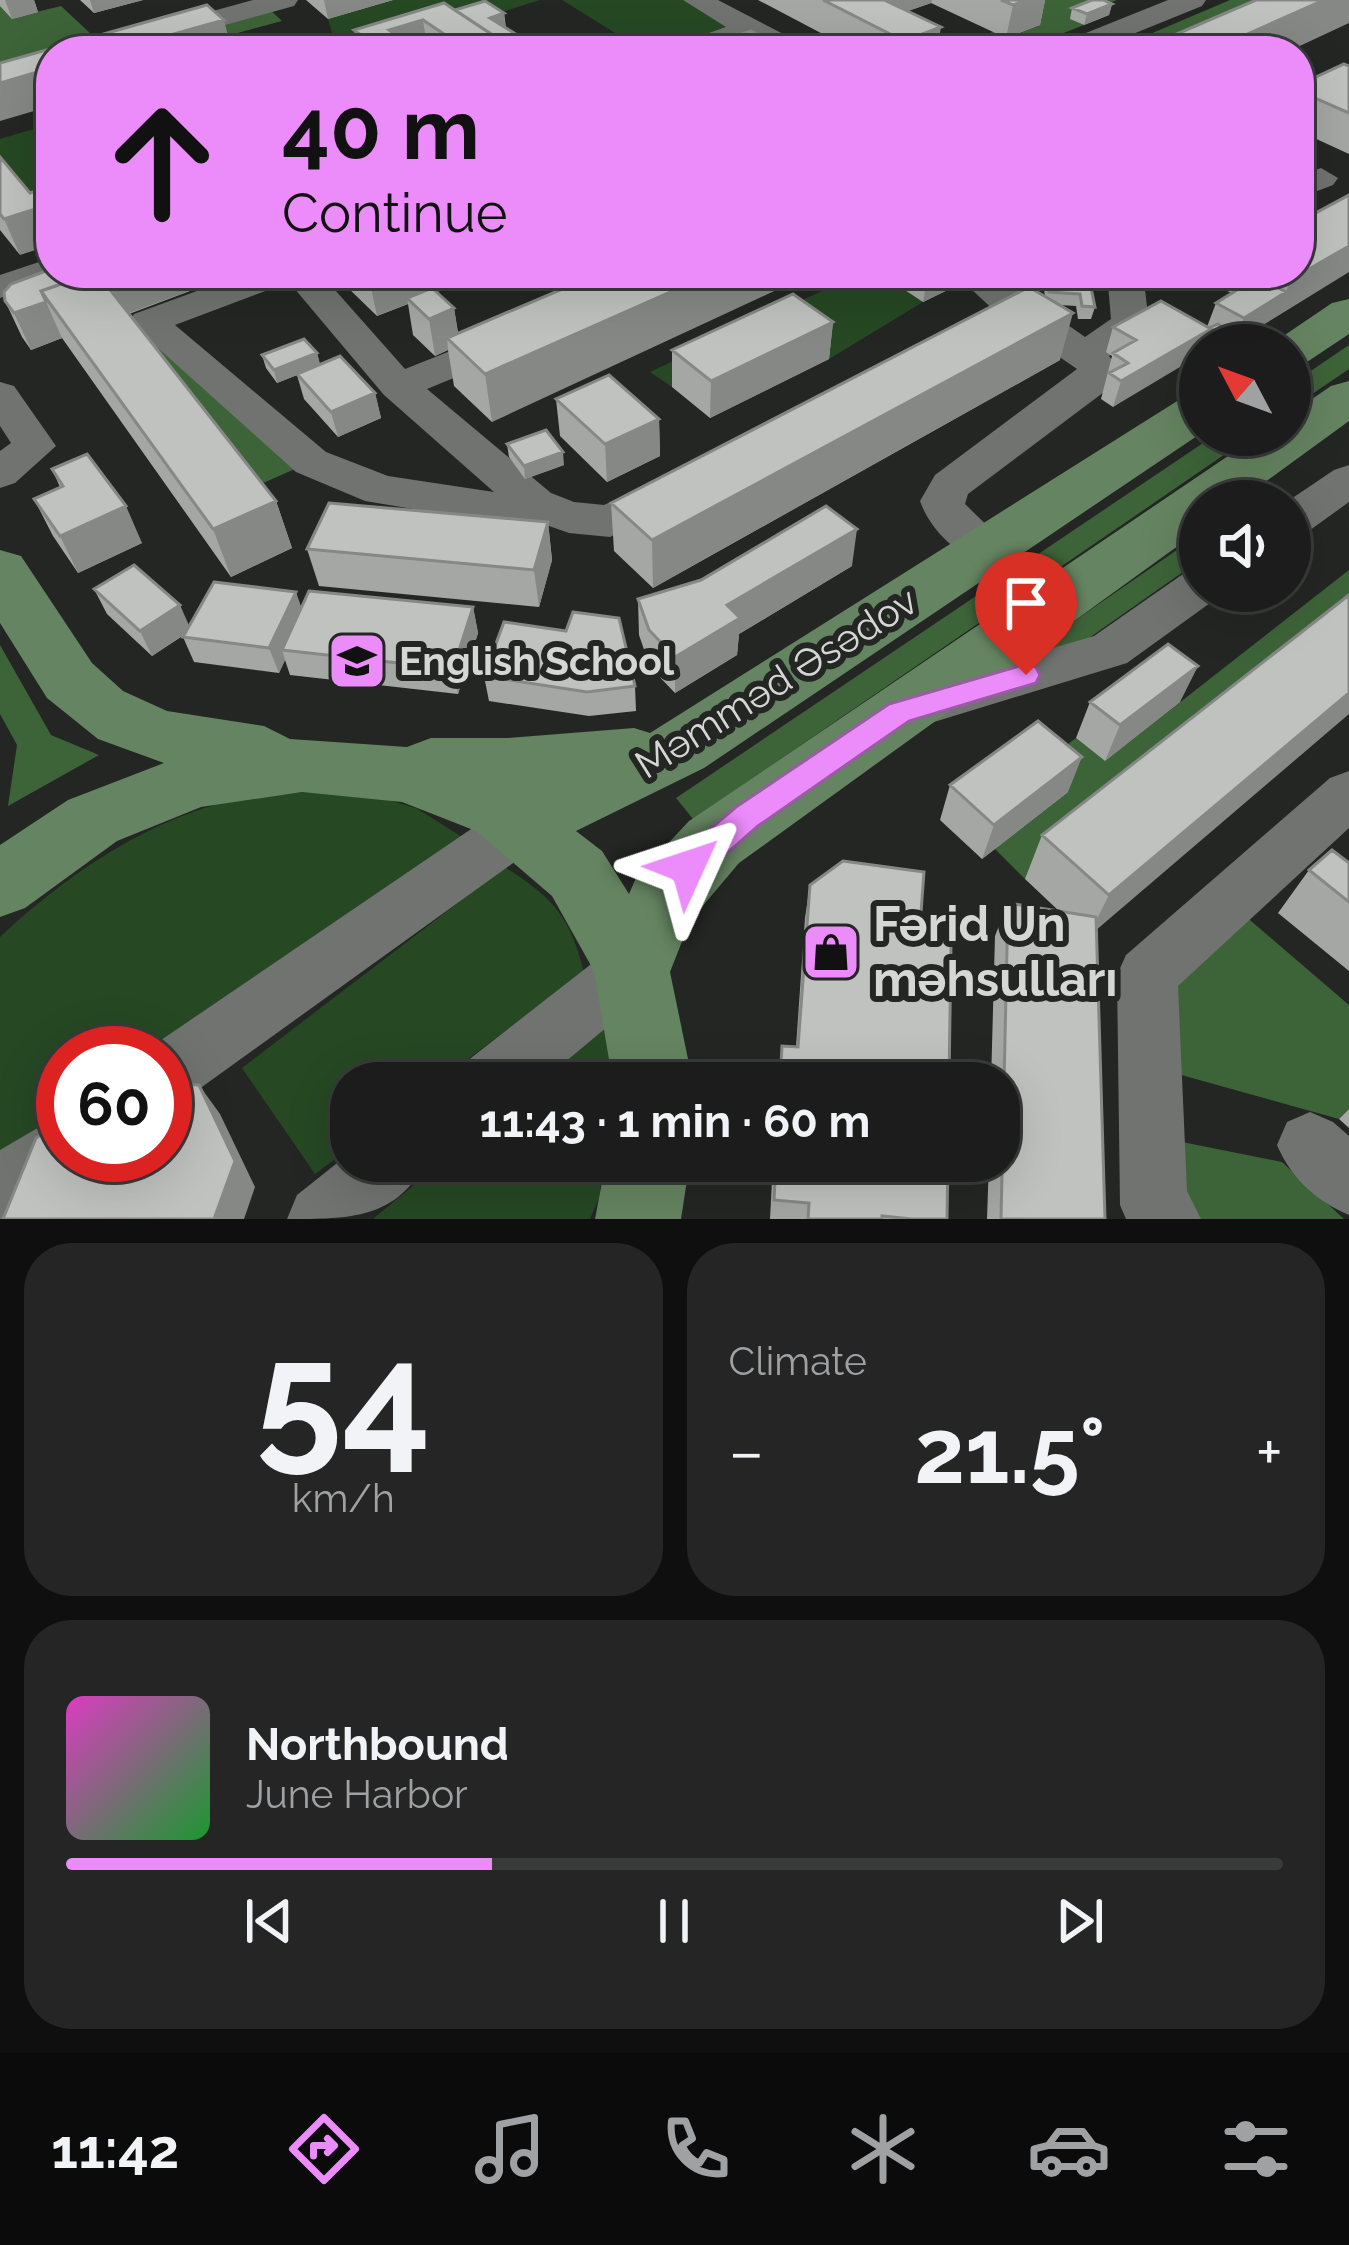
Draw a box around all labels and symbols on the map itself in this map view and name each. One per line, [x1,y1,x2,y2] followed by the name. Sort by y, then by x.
[1179,324,1311,456] north arrow
[975,552,1077,675] pin
[627,577,926,787] street label: Məmməd Əsədov
[326,630,388,692] school or university icon: English School
[399,638,675,684] place label: English School
[625,804,751,930] position arrow
[873,896,1118,1007] place label: Fərid Un məhsulları
[800,921,862,983] shop icon: Fərid Un məhsulları
[36,1026,192,1182] speed limit sign: 60

